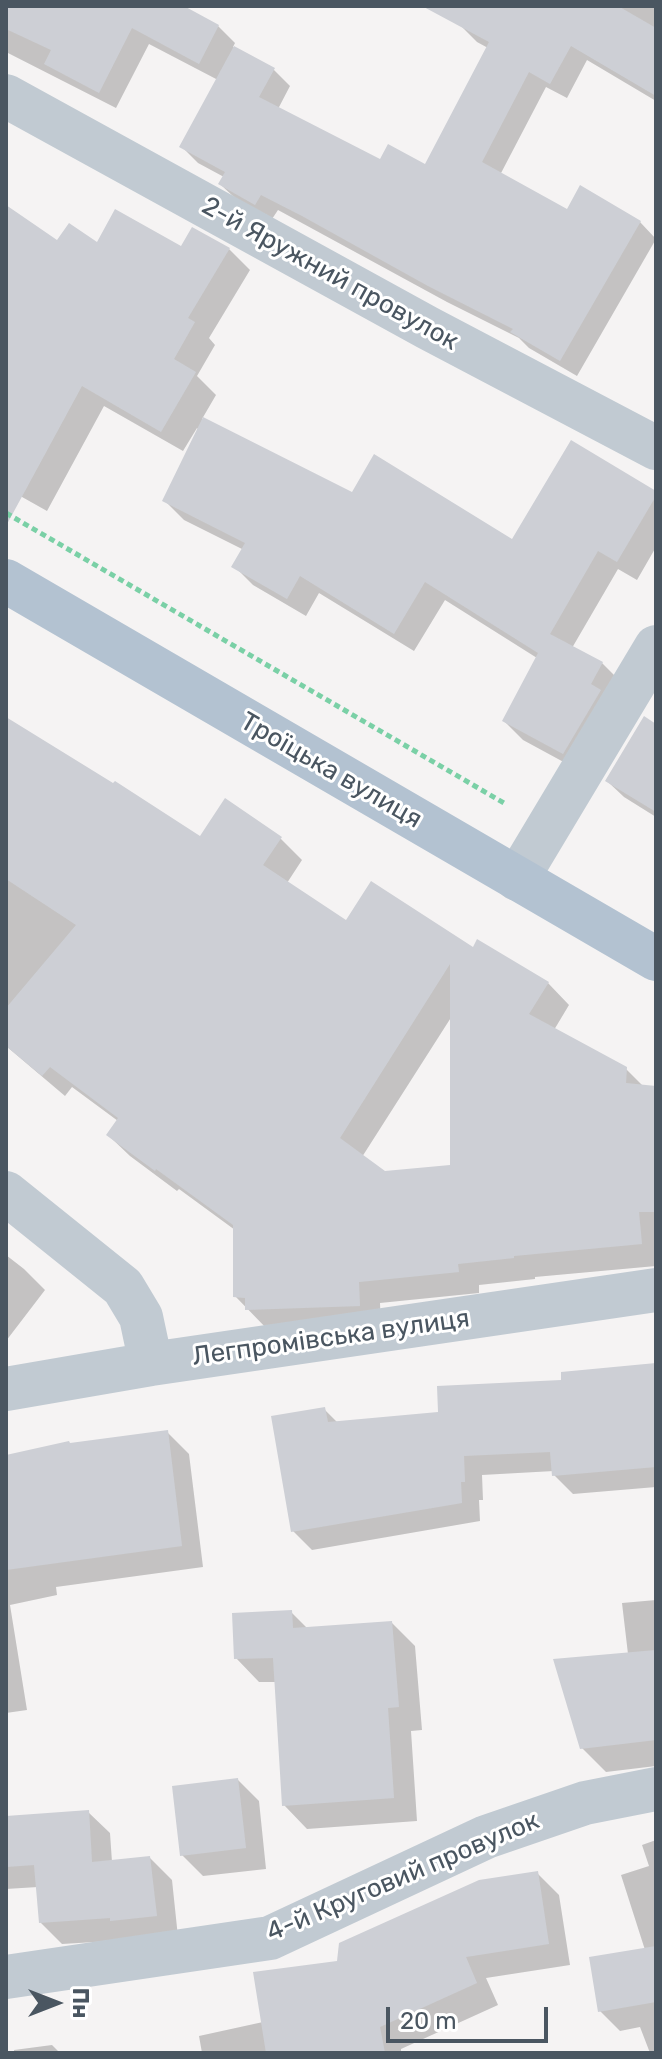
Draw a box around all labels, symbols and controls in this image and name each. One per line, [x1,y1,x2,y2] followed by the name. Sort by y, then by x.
[196,190,464,358] street label: 2-й Яружний провулок
[235,706,427,836] street label: Троїцька вулиця
[190,1303,472,1373] street label: Легпромівська вулиця
[262,1805,544,1949] street label: 4-й Круговий провулок
[16,1963,96,2043] north arrow
[67,1988,94,2018] text: Пн
[390,1991,552,2041] scale bar
[400,2007,457,2035] text: 20 m

